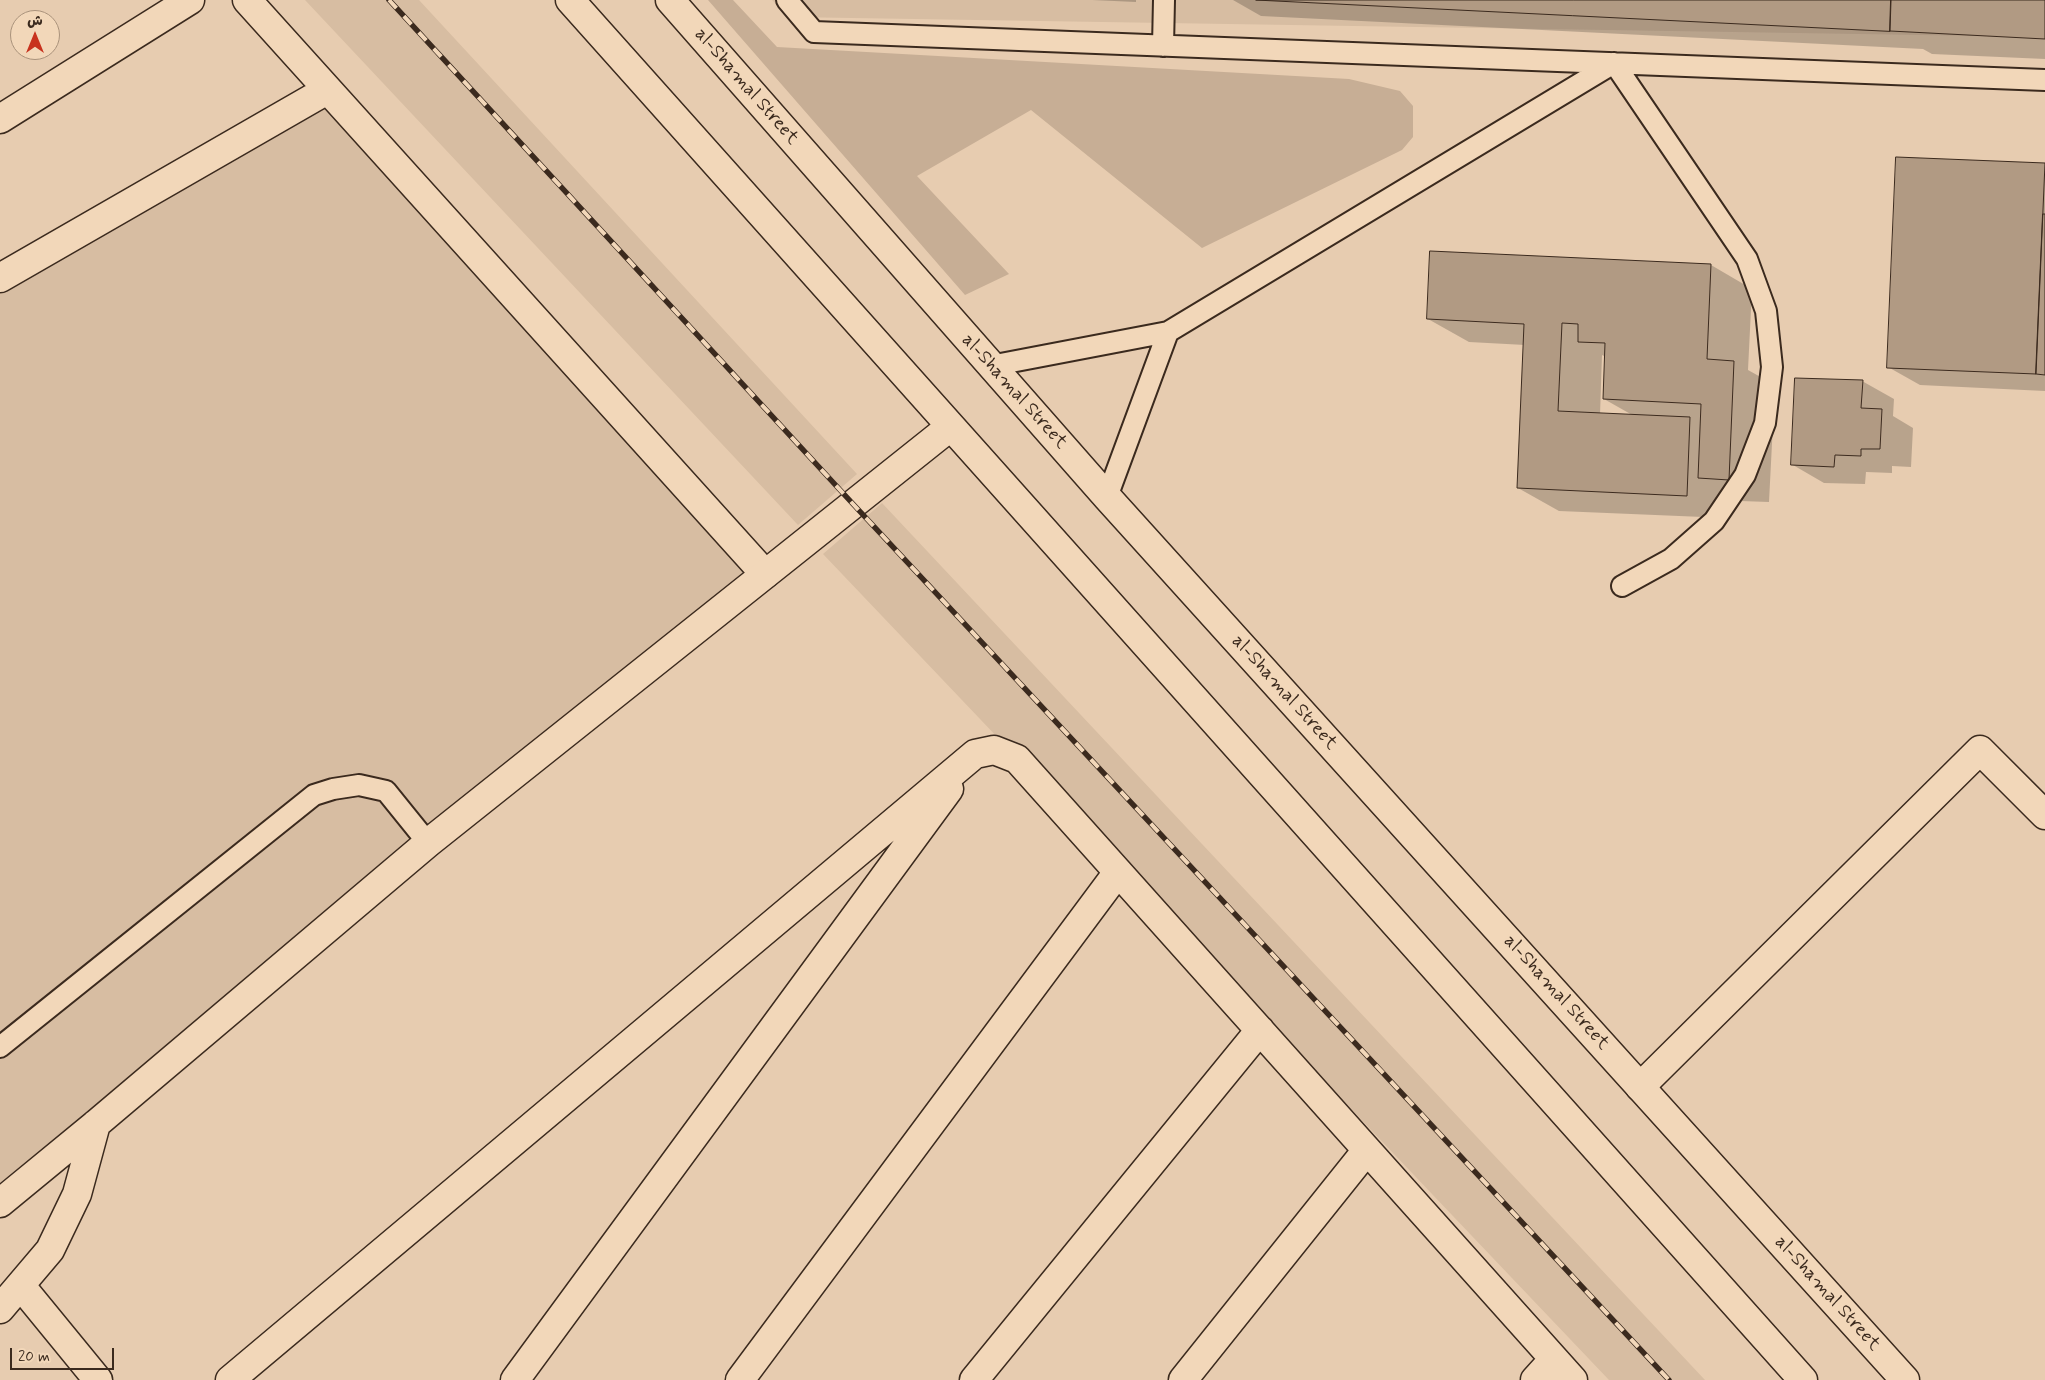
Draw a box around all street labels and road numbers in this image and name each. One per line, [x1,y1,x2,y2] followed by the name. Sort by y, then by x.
[689,24,803,150] street label: al-Shamal Street
[956,330,1072,454] street label: al-Shamal Street
[1226,631,1342,755] street label: al-Shamal Street
[1498,931,1614,1055] street label: al-Shamal Street
[1769,1232,1885,1356] street label: al-Shamal Street

